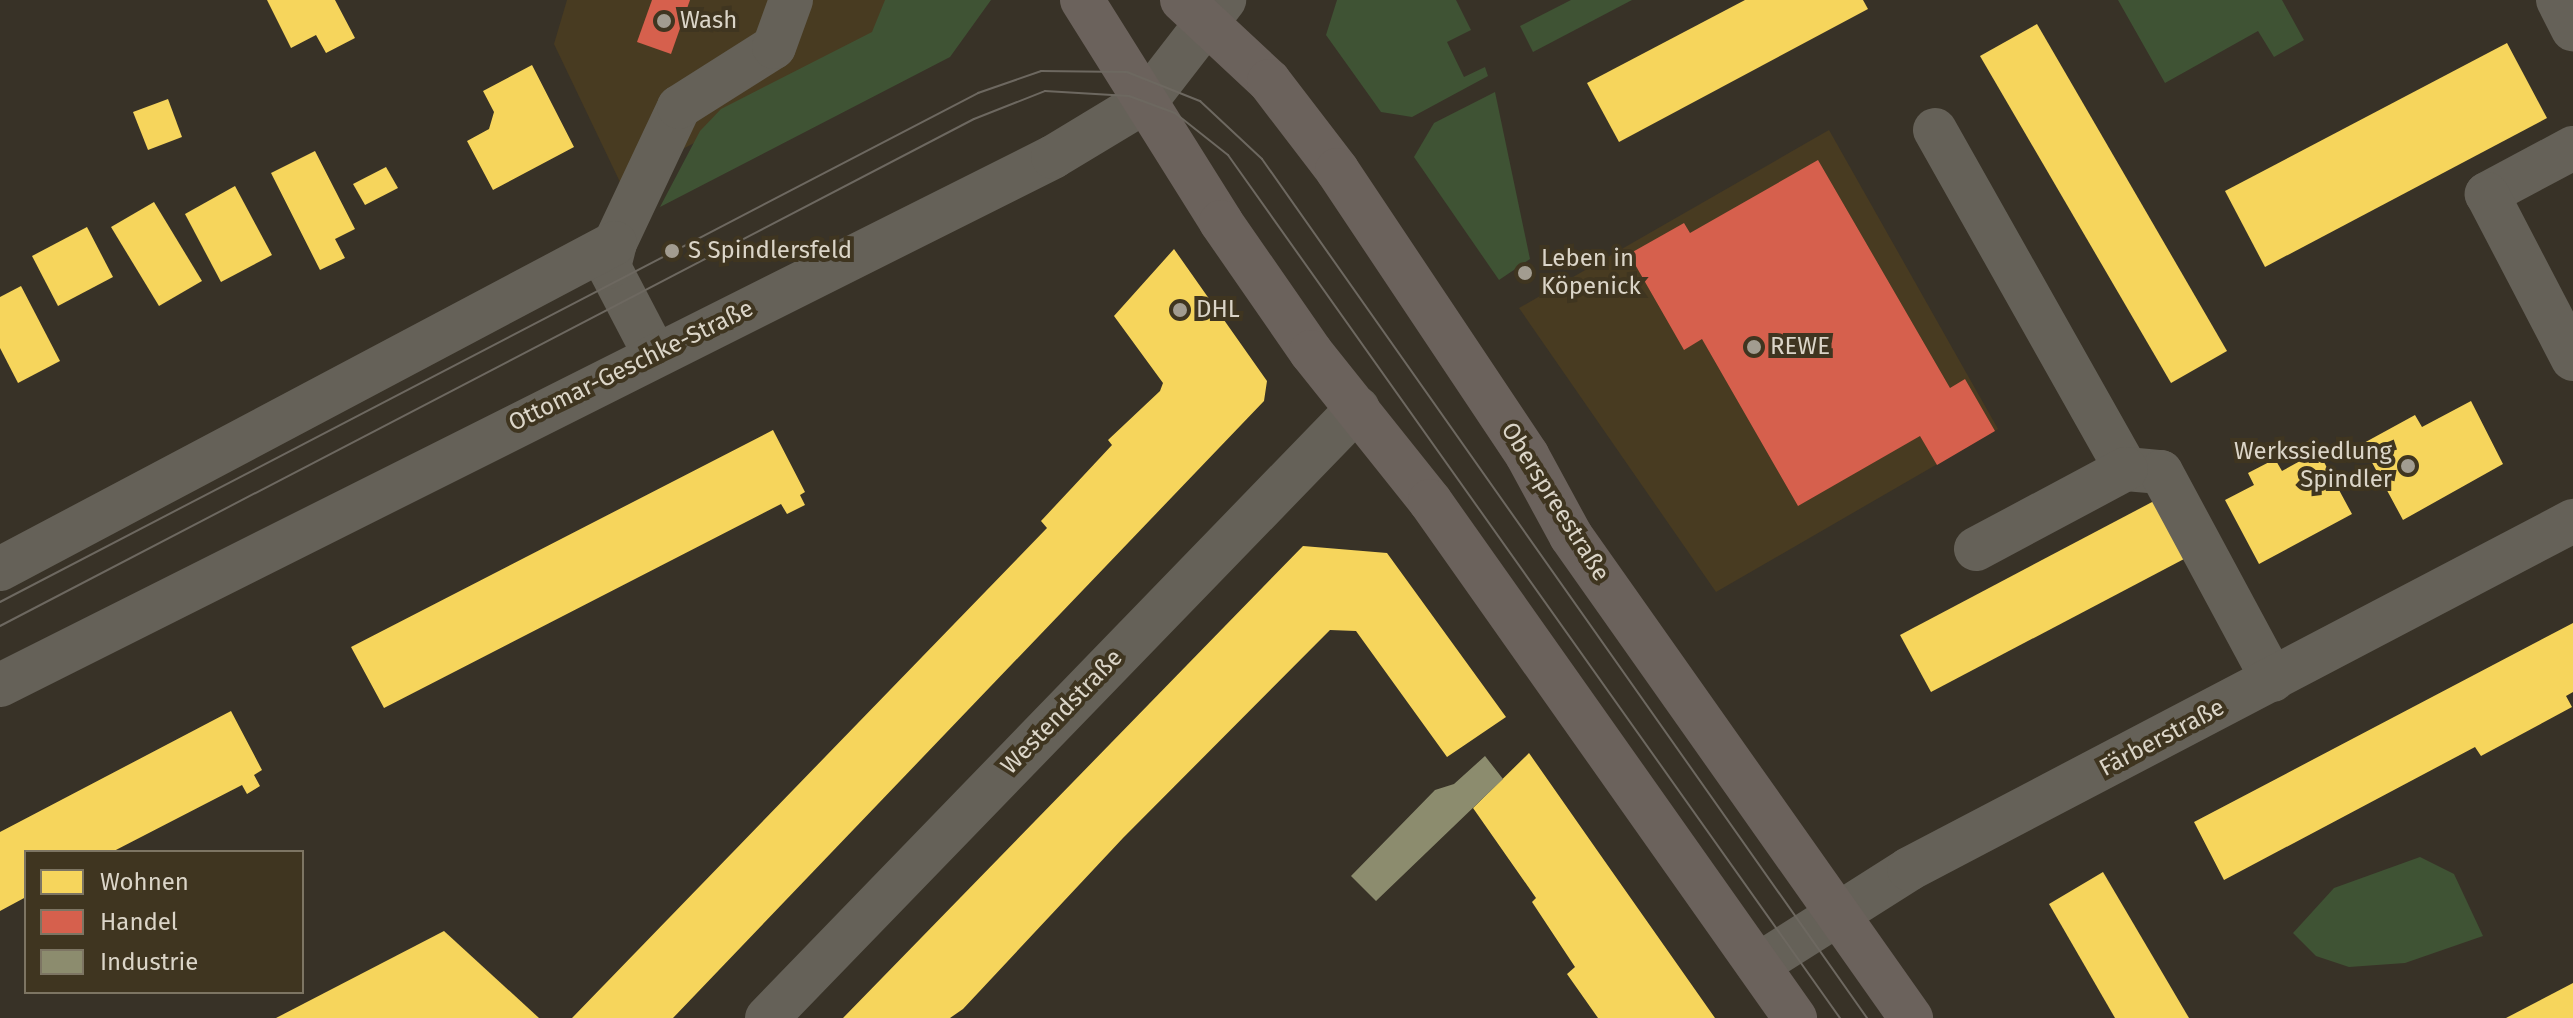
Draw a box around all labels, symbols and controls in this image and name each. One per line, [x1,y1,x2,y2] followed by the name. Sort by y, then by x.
[680,7,737,35] place label: Wash
[655,12,673,30] marker: Wash
[688,237,852,265] place label: S Spindlersfeld
[663,242,681,260] marker: S Spindlersfeld
[1541,245,1641,301] place label: Leben in Köpenick
[1516,264,1534,282] marker: Leben in Köpenick
[504,294,758,438] street label: Ottomar-Geschke-Straße
[1196,296,1240,324] place label: DHL
[1171,301,1189,319] marker: DHL
[1770,333,1830,361] place label: REWE
[1745,338,1763,356] marker: REWE
[1495,417,1615,587] street label: Oberspreestraße
[2234,438,2392,494] place label: Werkssiedlung Spindler
[2399,457,2417,475] marker: Werkssiedlung Spindler
[995,644,1129,780] street label: Westendstraße
[2095,693,2229,783] street label: Färberstraße
[24,850,304,994] legend
[100,868,189,896] text: Wohnen
[100,908,178,936] text: Handel
[100,948,198,976] text: Industrie

